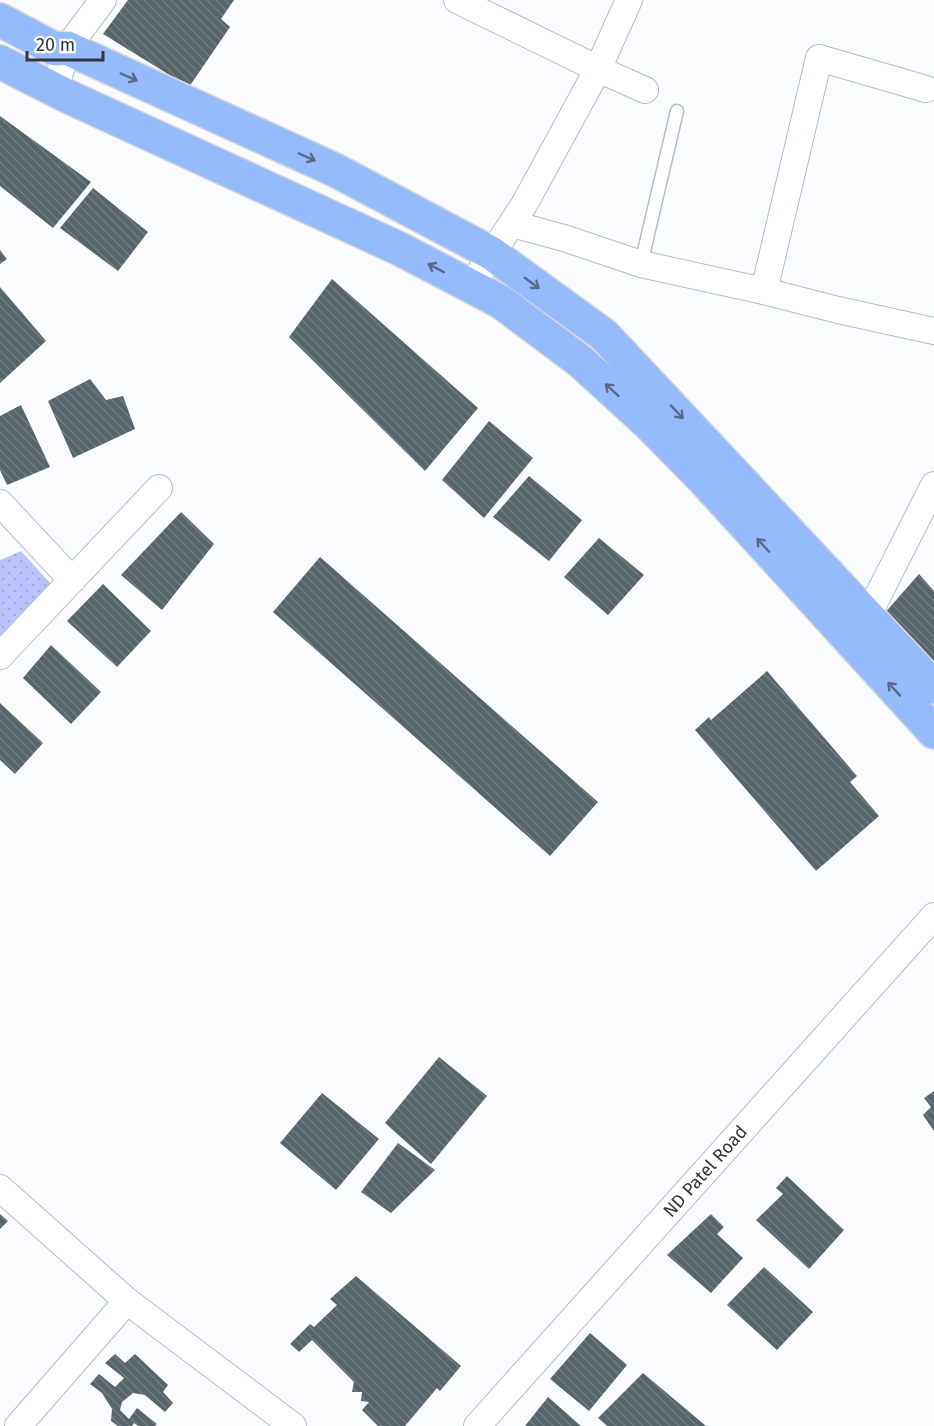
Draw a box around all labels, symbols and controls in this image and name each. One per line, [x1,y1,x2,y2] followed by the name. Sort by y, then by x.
[27,24,104,62] scale bar
[36,34,75,56] text: 20 m
[120,71,138,83] one-way arrow
[297,152,316,163] one-way arrow
[427,261,445,273] one-way arrow
[523,276,539,289] one-way arrow
[605,383,620,397] one-way arrow
[670,404,684,419] one-way arrow
[756,538,770,553] one-way arrow
[887,682,901,697] one-way arrow
[658,1121,752,1222] street label: ND Patel Road

